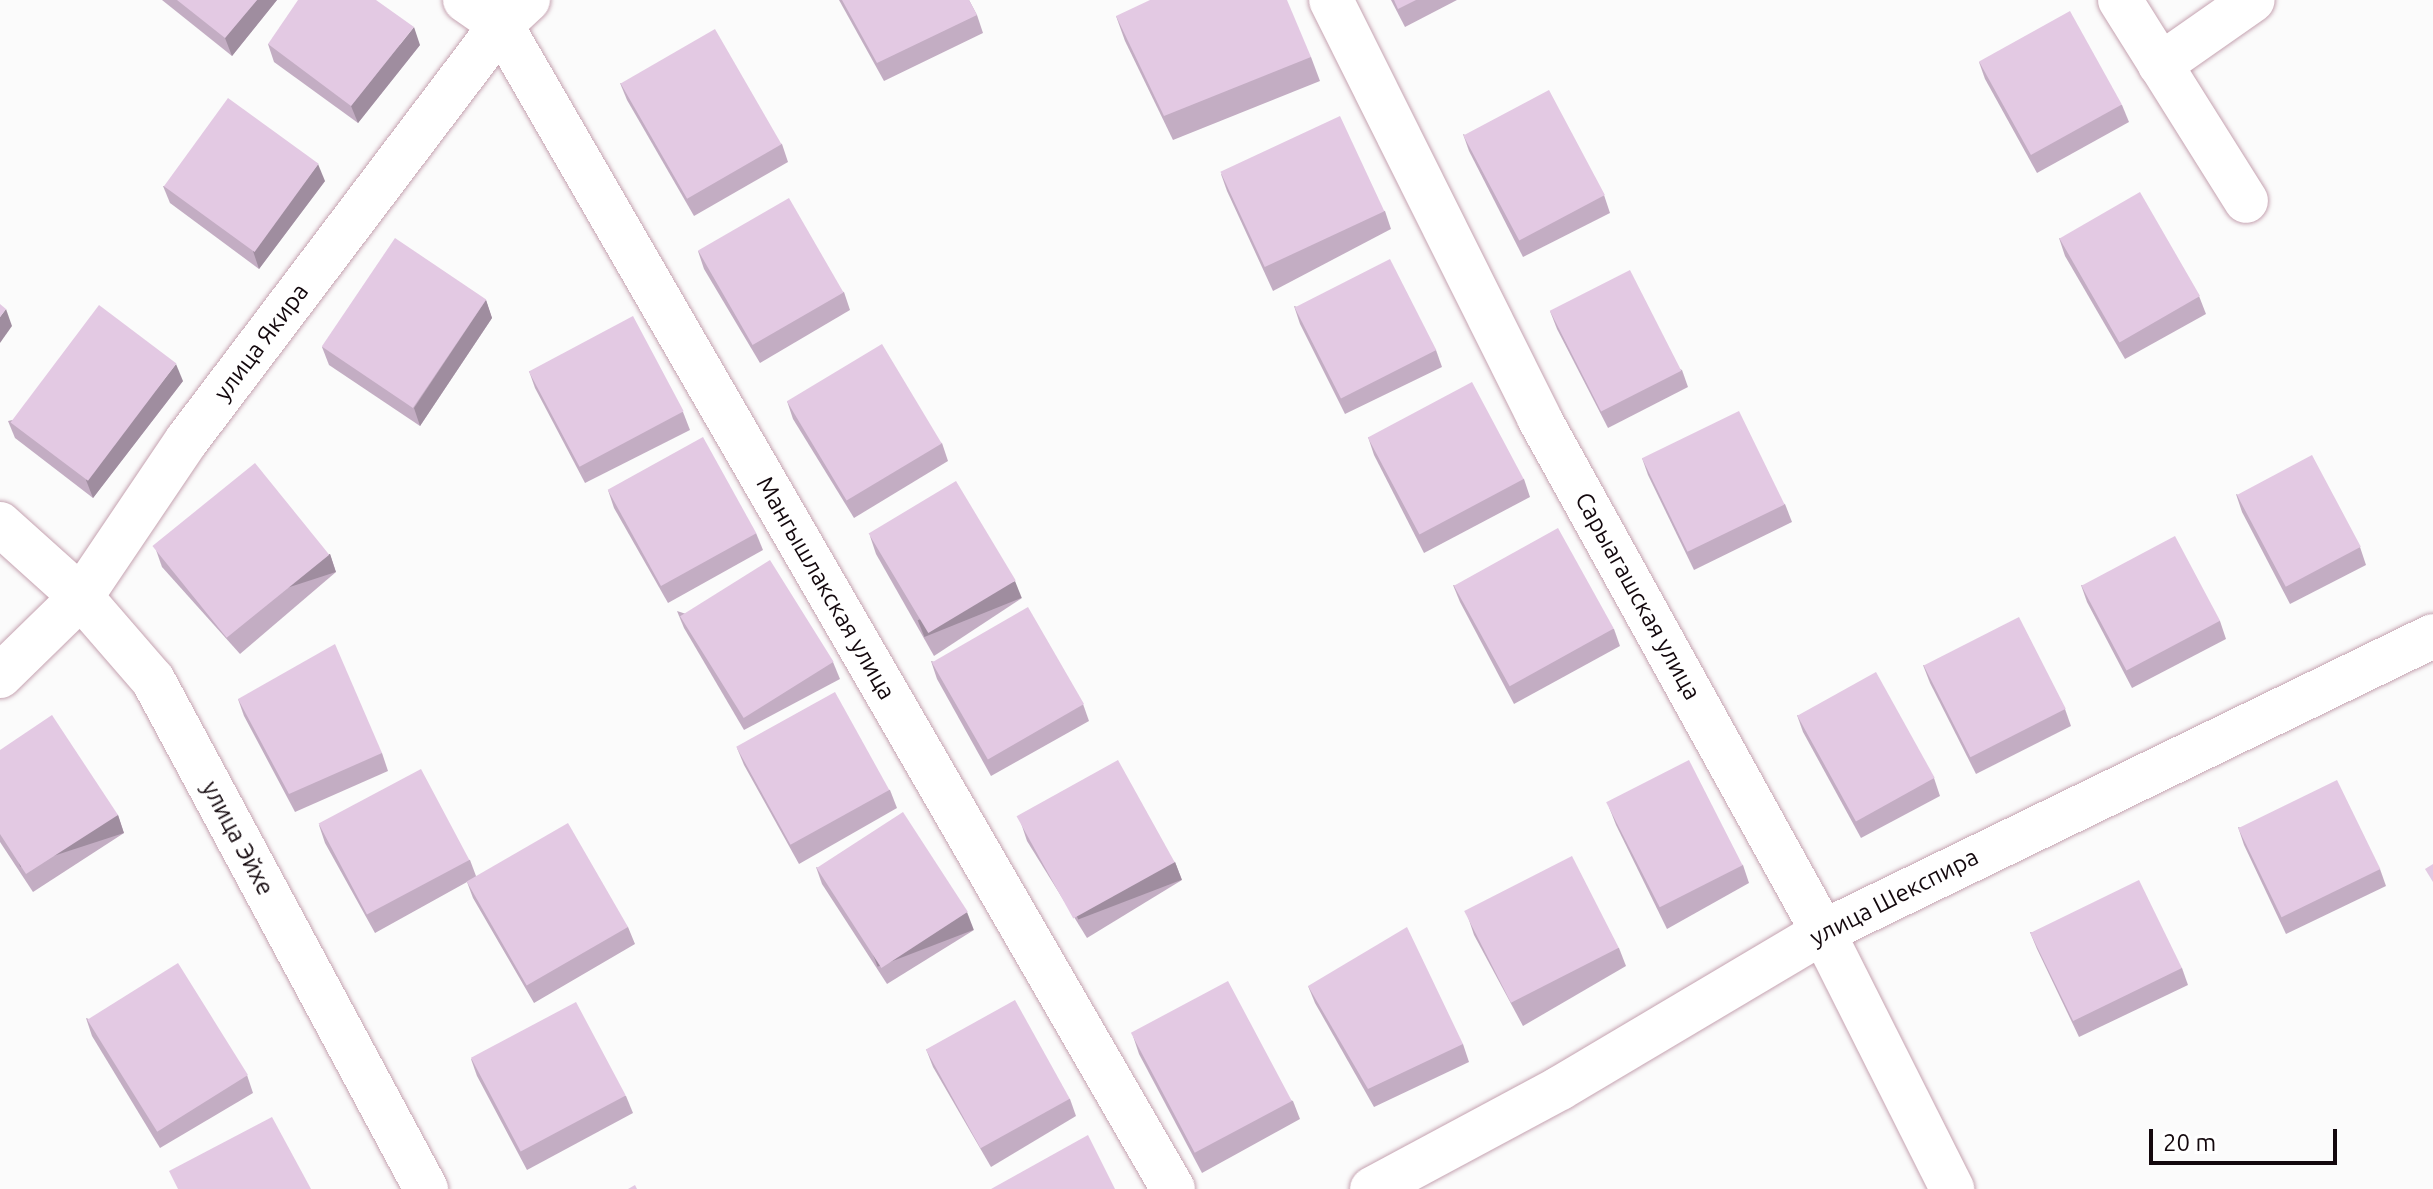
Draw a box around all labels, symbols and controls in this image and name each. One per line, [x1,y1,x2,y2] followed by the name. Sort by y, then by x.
[208,278,314,406] street label: улица Якира
[750,471,902,705] street label: Мангышлакская улица
[1569,487,1707,705] street label: Сарыагашская улица
[196,776,280,900] street label: улица Эйхе
[1805,842,1983,952] street label: улица Шекспира
[2153,1113,2341,1163] scale bar
[2163,1129,2216,1156] text: 20 m

